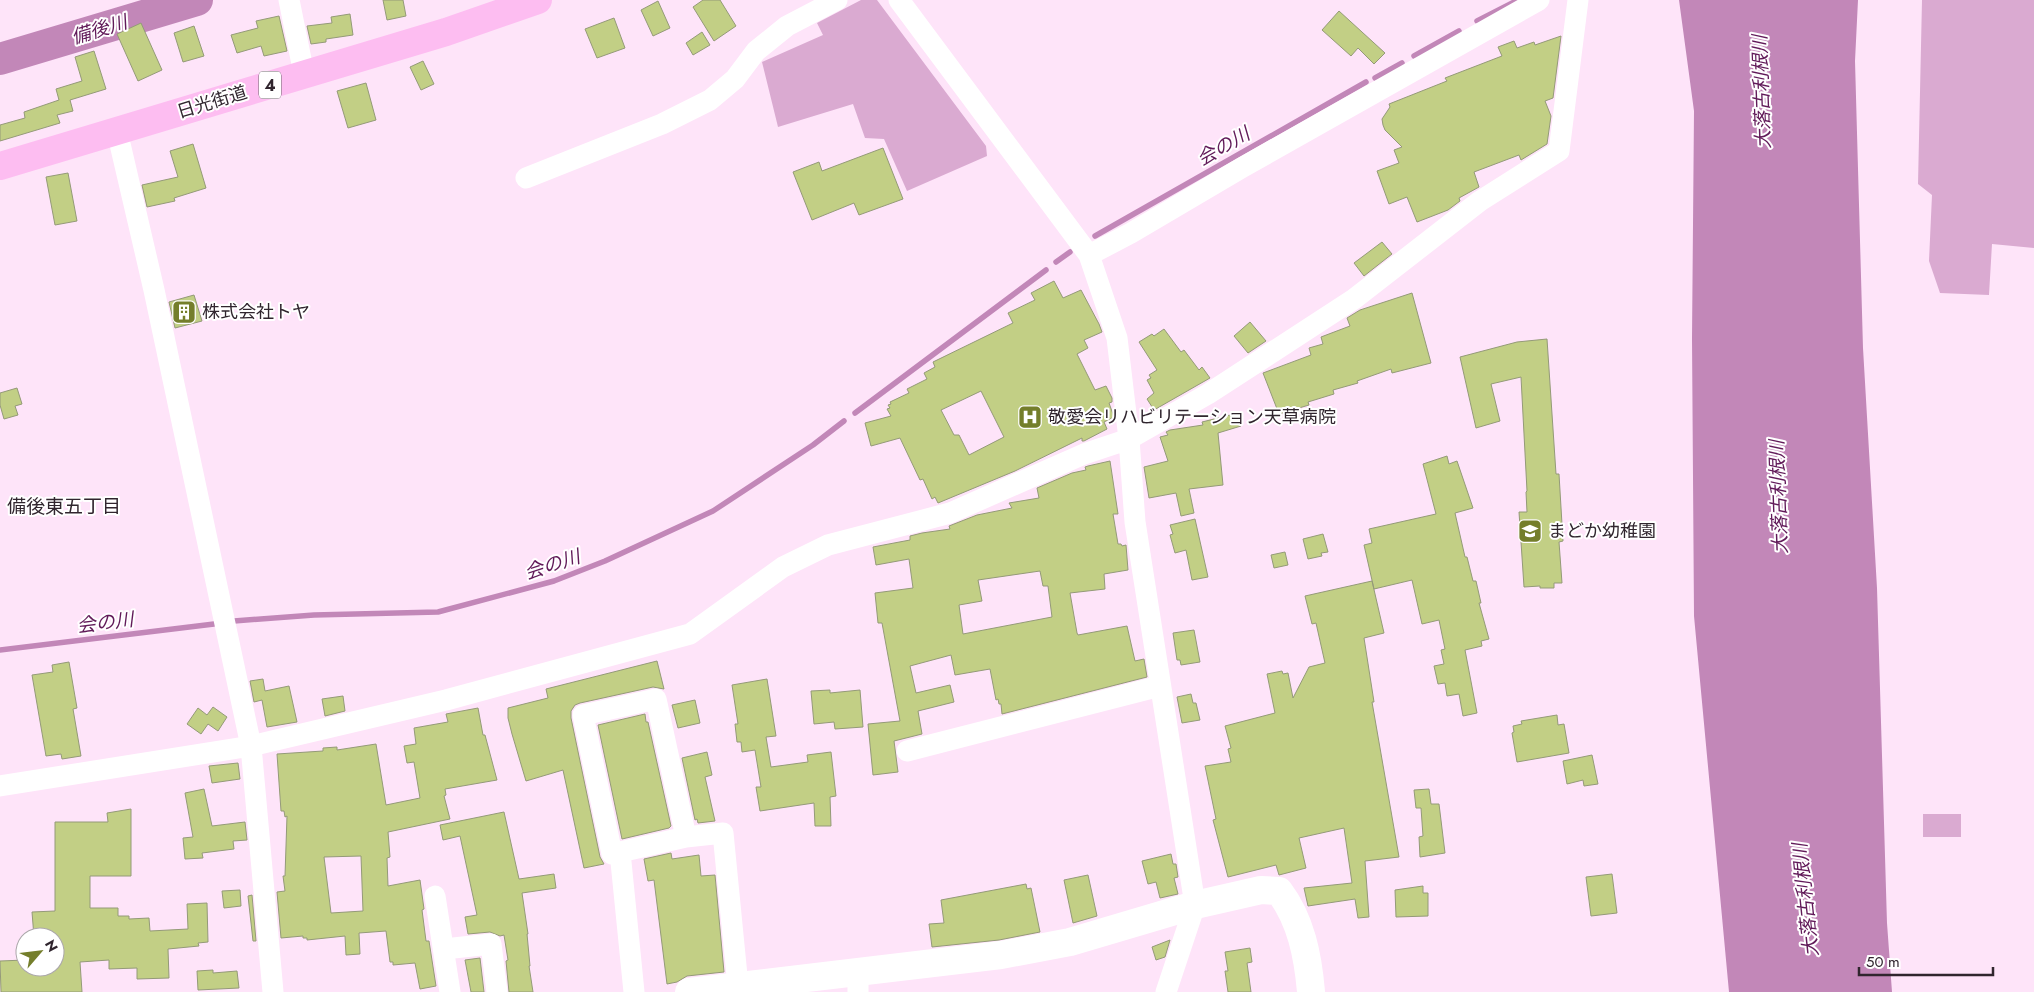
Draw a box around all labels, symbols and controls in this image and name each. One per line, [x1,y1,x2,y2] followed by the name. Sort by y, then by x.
[68,8,132,51] water label: 備後川
[1746,33,1777,149] water label: 大落古利根川
[259,72,281,98] road number: 4
[174,79,250,125] street label: 日光街道
[1192,119,1256,172] water label: 会の川
[171,299,197,325] building icon: 株式会社トヤ
[202,299,310,325] place label: 株式会社トヤ
[1017,404,1043,430] hospital icon: 敬愛会リハビリテーション天草病院
[1048,404,1336,430] place label: 敬愛会リハビリテーション天草病院
[1763,438,1794,554] water label: 大落古利根川
[7,493,121,520] district label: 備後東五丁目
[1517,518,1543,544] school or university icon: まどか幼稚園
[1548,518,1656,544] place label: まどか幼稚園
[521,542,585,586] water label: 会の川
[75,605,137,639] water label: 会の川
[1786,840,1825,958] water label: 大落古利根川
[15,927,65,977] north arrow
[40,936,63,956] text: N
[1859,944,1993,976] scale bar
[1866,951,1900,973] text: 50 m

